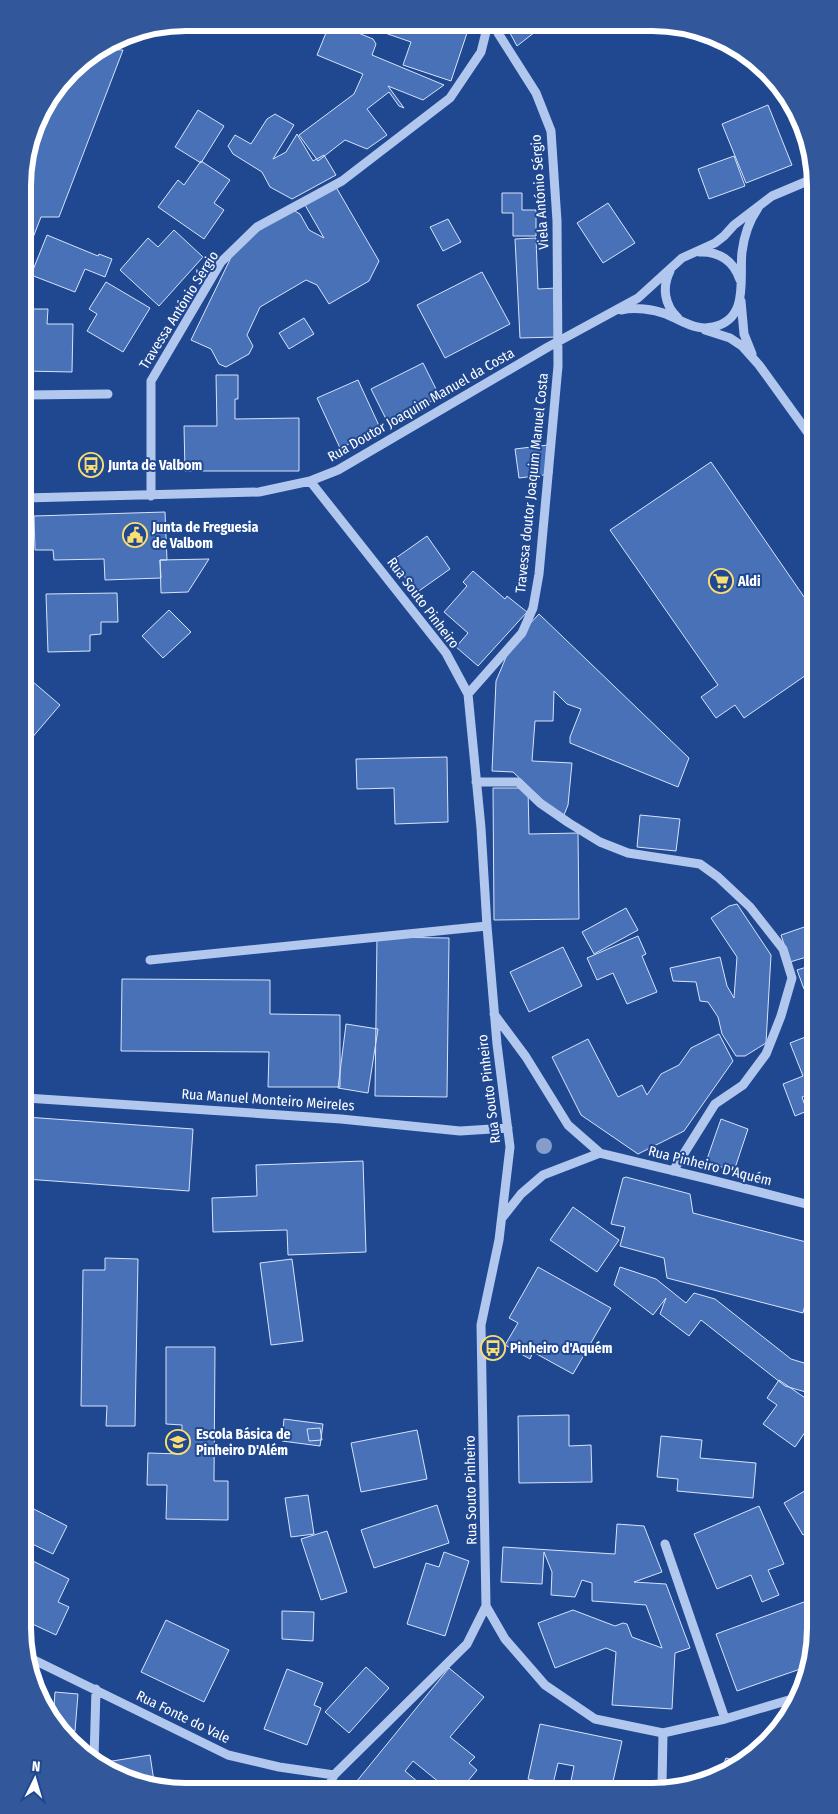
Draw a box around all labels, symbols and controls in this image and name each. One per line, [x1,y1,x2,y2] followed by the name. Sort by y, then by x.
[527,134,553,250] street label: Viela António Sérgio
[136,248,222,372] street label: Travessa António Sérgio
[325,344,517,466] street label: Rua Doutor Joaquim Manuel da Costa
[512,372,552,594] street label: Travessa doutor Joaquim Manuel Costa
[78,452,104,478] bus stop icon: Junta de Valbom
[107,457,202,474] place label: Junta de Valbom
[151,519,258,552] place label: Junta de Freguesia de Valbom
[122,522,148,548] public building icon: Junta de Freguesia de Valbom
[383,554,463,652] street label: Rua Souto Pinheiro
[708,568,734,594] supermarket icon: Aldi
[737,573,761,590] place label: Aldi
[474,1034,504,1144] street label: Rua Souto Pinheiro
[181,1085,355,1115] street label: Rua Manuel Monteiro Meireles
[646,1142,774,1190] street label: Rua Pinheiro D'Aquém
[480,1335,506,1361] bus stop icon: Pinheiro d'Aquém
[510,1340,613,1357] place label: Pinheiro d'Aquém
[196,1426,291,1459] place label: Escola Básica de Pinheiro D'Além
[165,1429,191,1455] school or university icon: Escola Básica de Pinheiro D'Além
[462,1435,480,1545] street label: Rua Souto Pinheiro
[133,1687,233,1747] street label: Rua Fonte do Vale
[10,1754,60,1804] north arrow
[31,1758,41,1775] text: N

